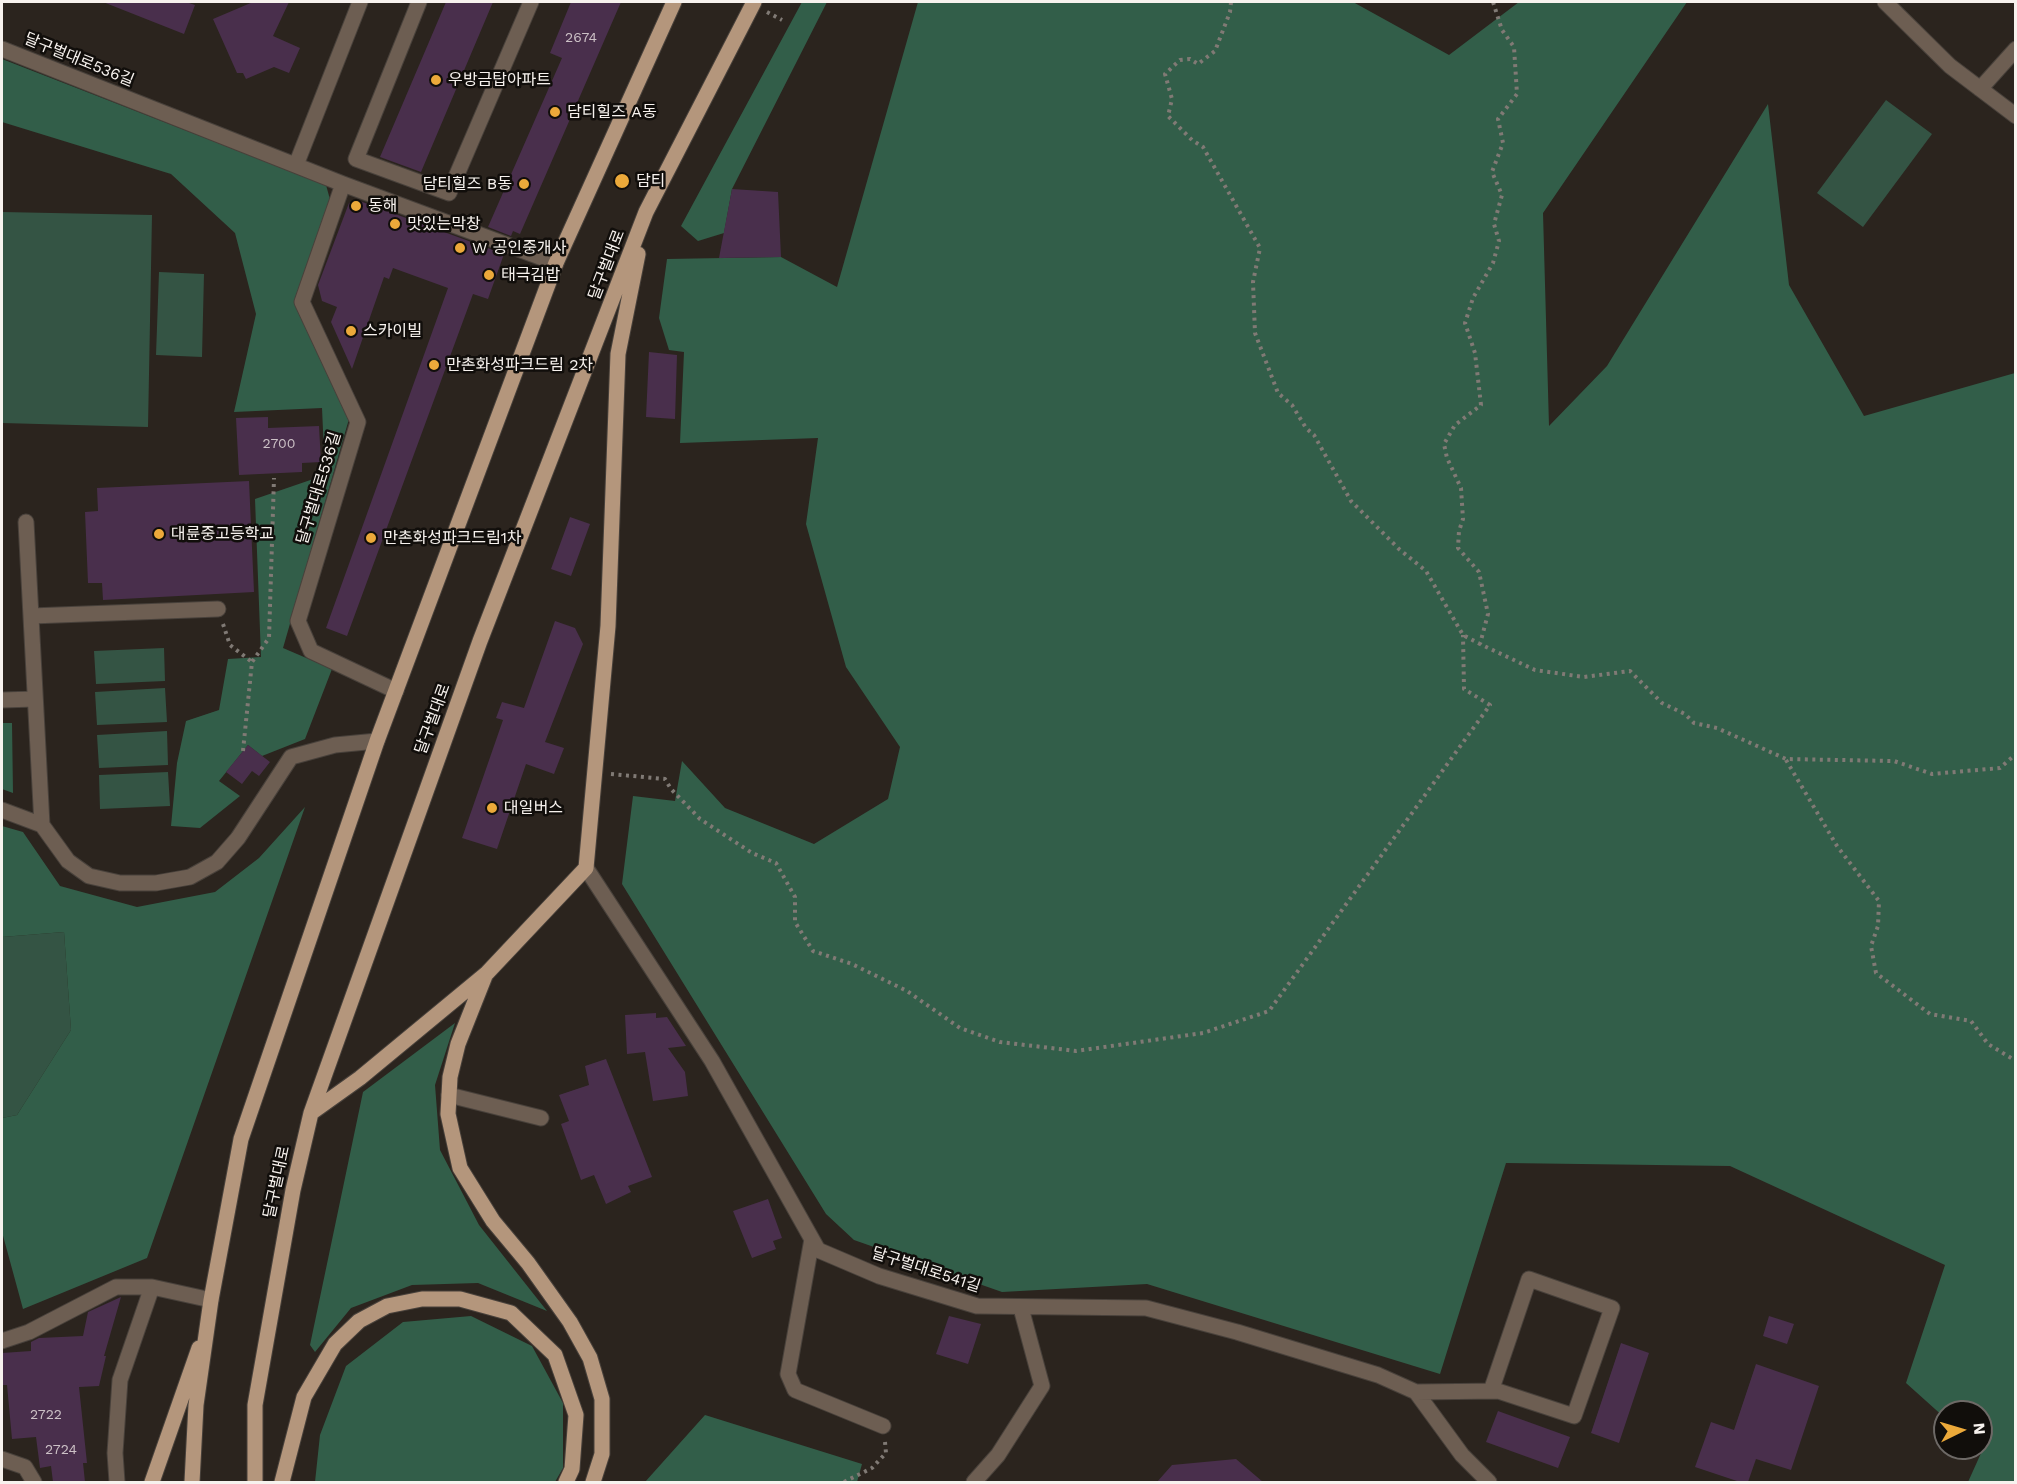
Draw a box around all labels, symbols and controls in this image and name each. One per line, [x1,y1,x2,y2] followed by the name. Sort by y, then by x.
[21,29,137,91] street label: 달구벌대로536길
[565,30,597,46] house number: 2674
[448,70,551,90] place label: 우방금탑아파트
[429,73,443,87] marker: 우방금탑아파트
[567,102,657,122] place label: 담티힐즈 A동
[548,105,562,119] marker: 담티힐즈 A동
[636,171,665,191] place label: 담티
[613,172,631,190] marker: 담티
[422,174,512,194] place label: 담티힐즈 B동
[517,177,531,191] marker: 담티힐즈 B동
[368,196,397,216] place label: 동해
[349,199,363,213] marker: 동해
[407,214,481,234] place label: 맛있는막창
[388,217,402,231] marker: 맛있는막창
[585,227,629,303] street label: 달구벌대로
[472,238,566,258] place label: W 공인중개사
[453,241,467,255] marker: W 공인중개사
[501,265,560,285] place label: 태극김밥
[482,268,496,282] marker: 태극김밥
[363,321,422,341] place label: 스카이빌
[344,324,358,338] marker: 스카이빌
[446,355,593,375] place label: 만촌화성파크드림 2차
[427,358,441,372] marker: 만촌화성파크드림 2차
[293,429,345,547] street label: 달구벌대로536길
[263,436,295,452] house number: 2700
[171,524,274,544] place label: 대륜중고등학교
[152,527,166,541] marker: 대륜중고등학교
[383,528,522,548] place label: 만촌화성파크드림1차
[364,531,378,545] marker: 만촌화성파크드림1차
[411,681,455,757] street label: 달구벌대로
[504,798,563,818] place label: 대일버스
[485,801,499,815] marker: 대일버스
[260,1144,294,1220] street label: 달구벌대로
[869,1243,983,1297] street label: 달구벌대로541길
[1933,1400,1993,1460] north arrow
[30,1407,62,1423] house number: 2722
[1969,1422,1989,1435] text: N
[45,1442,77,1458] house number: 2724

